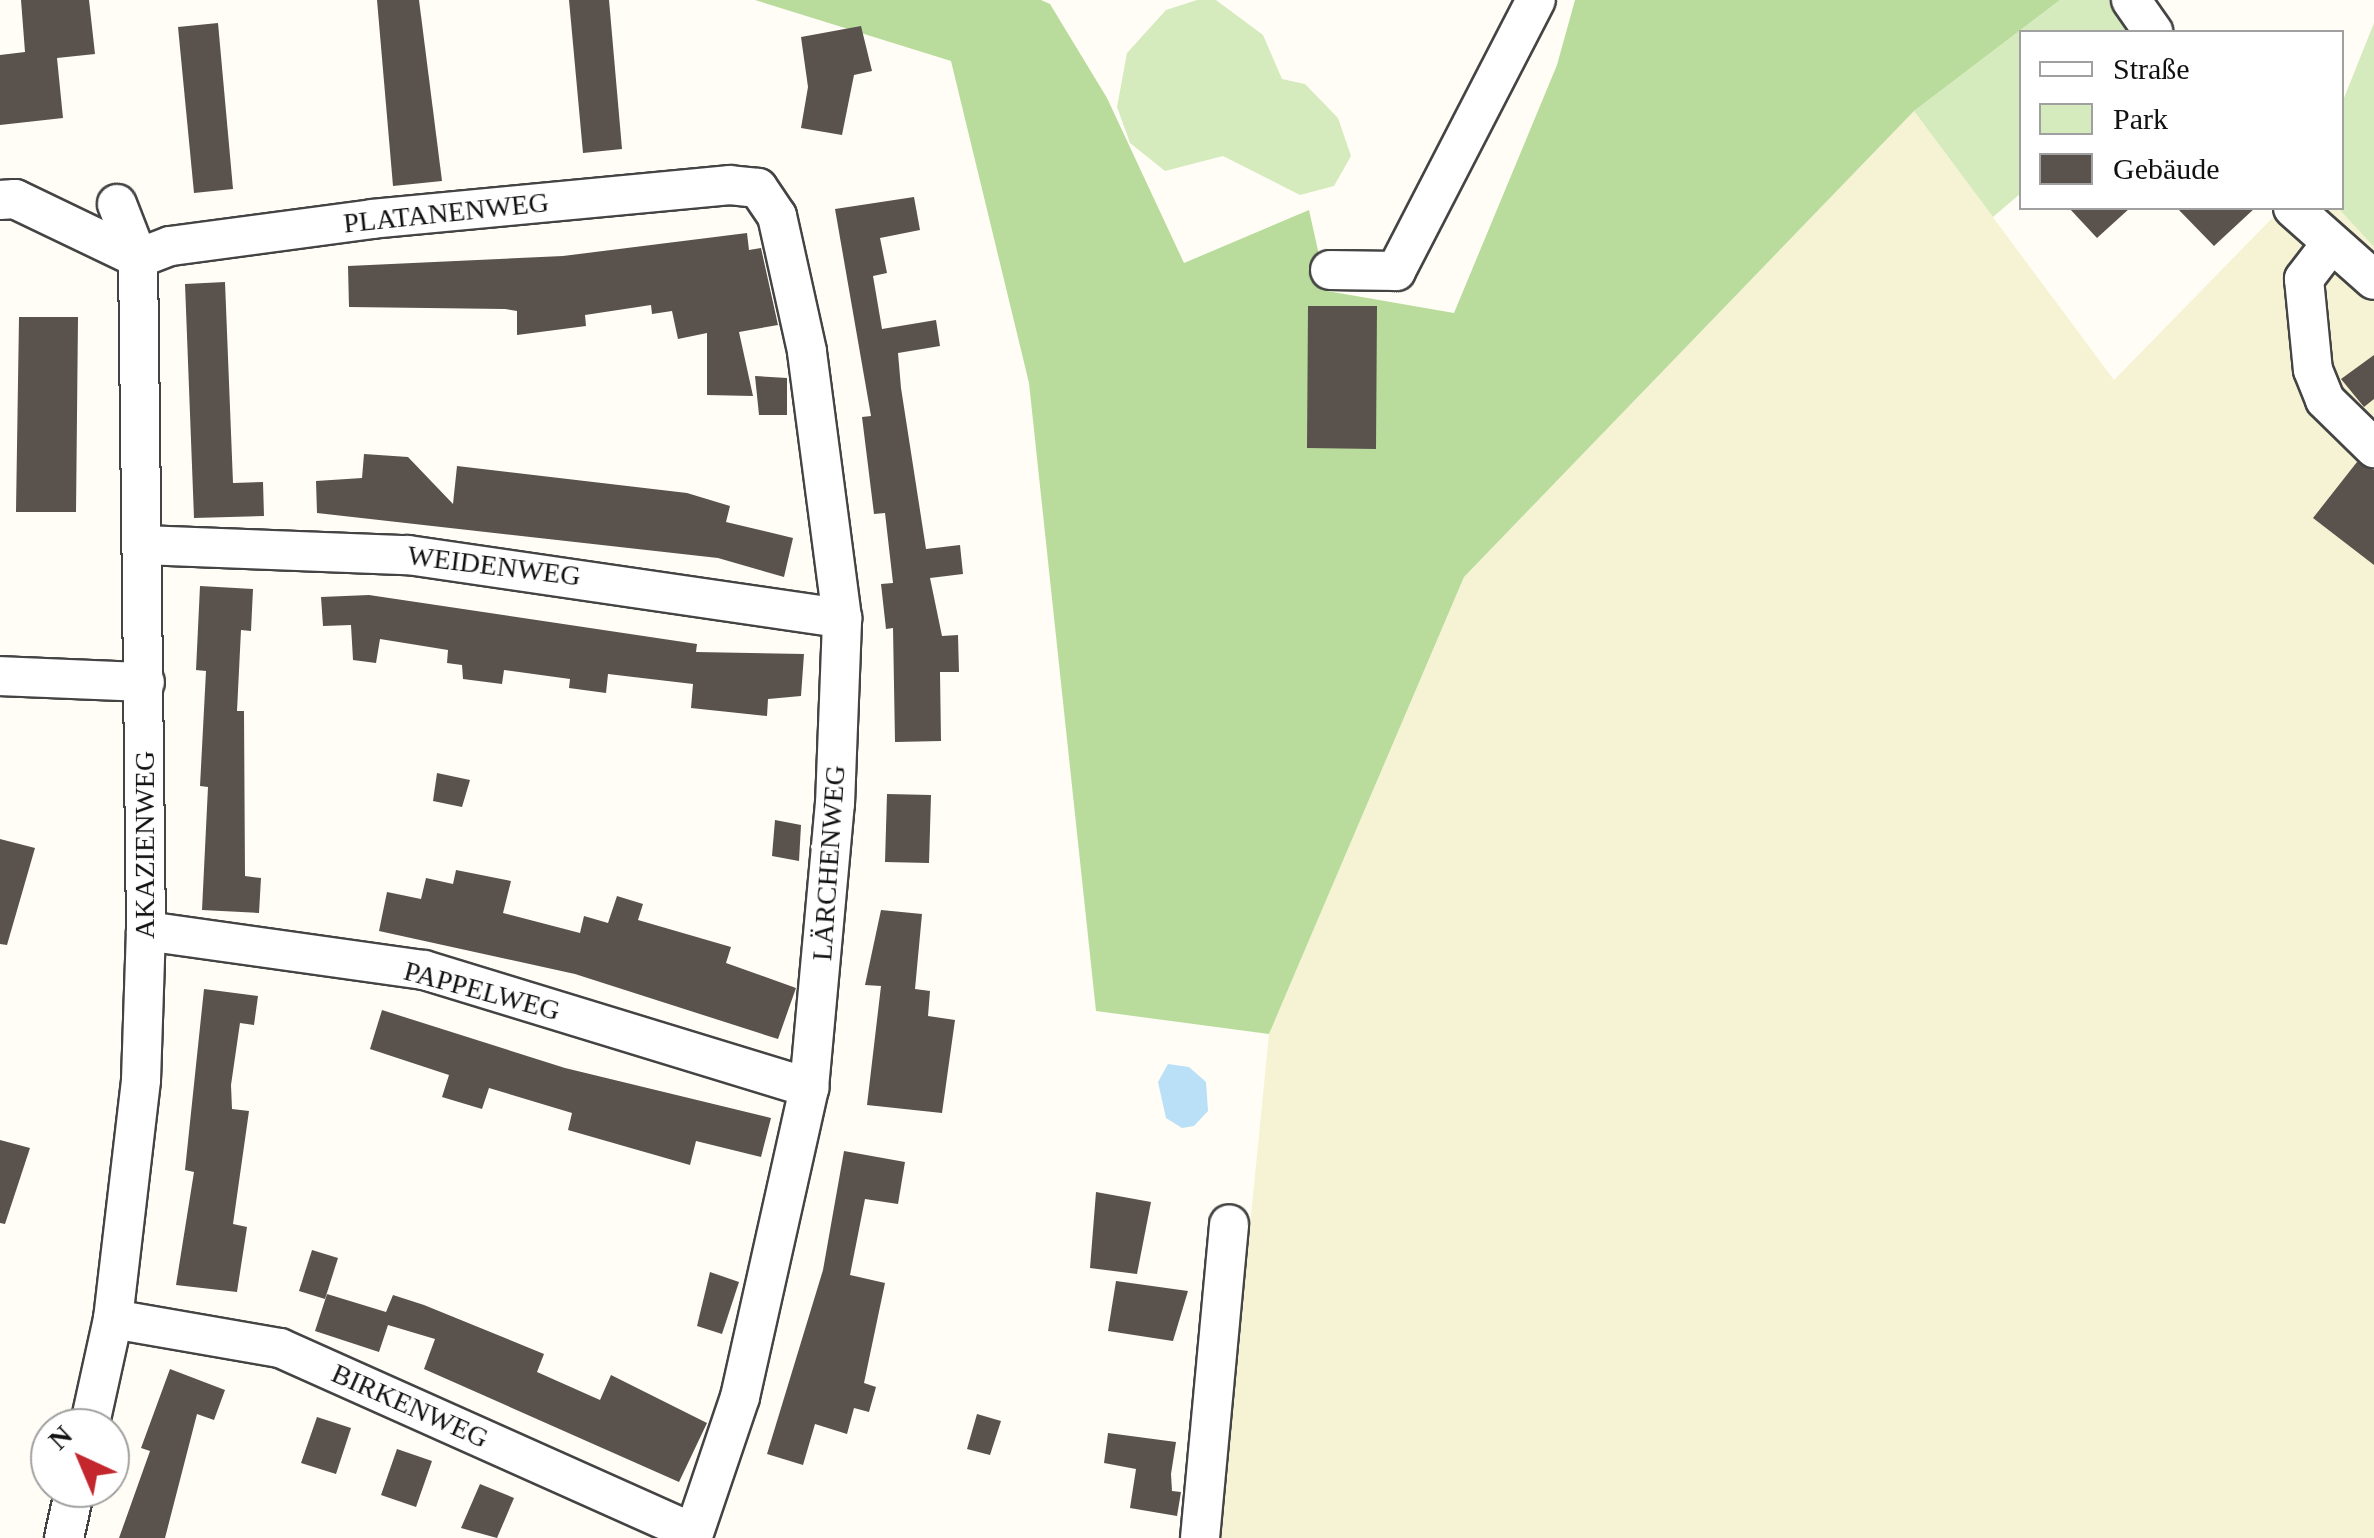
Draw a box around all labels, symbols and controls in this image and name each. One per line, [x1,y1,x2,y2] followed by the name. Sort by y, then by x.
[2019,30,2344,210] legend
[2113,52,2190,85] text: Straße
[2113,102,2168,135] text: Park
[2113,152,2220,185] text: Gebäude
[342,186,550,240] street label: PLATANENWEG
[406,539,582,593] street label: WEIDENWEG
[128,751,162,939] street label: AKAZIENWEG
[805,764,853,962] street label: LÄRCHENWEG
[400,954,564,1028] street label: PAPPELWEG
[326,1356,494,1456] street label: BIRKENWEG
[30,1408,130,1508] north arrow
[42,1419,78,1456] text: N

